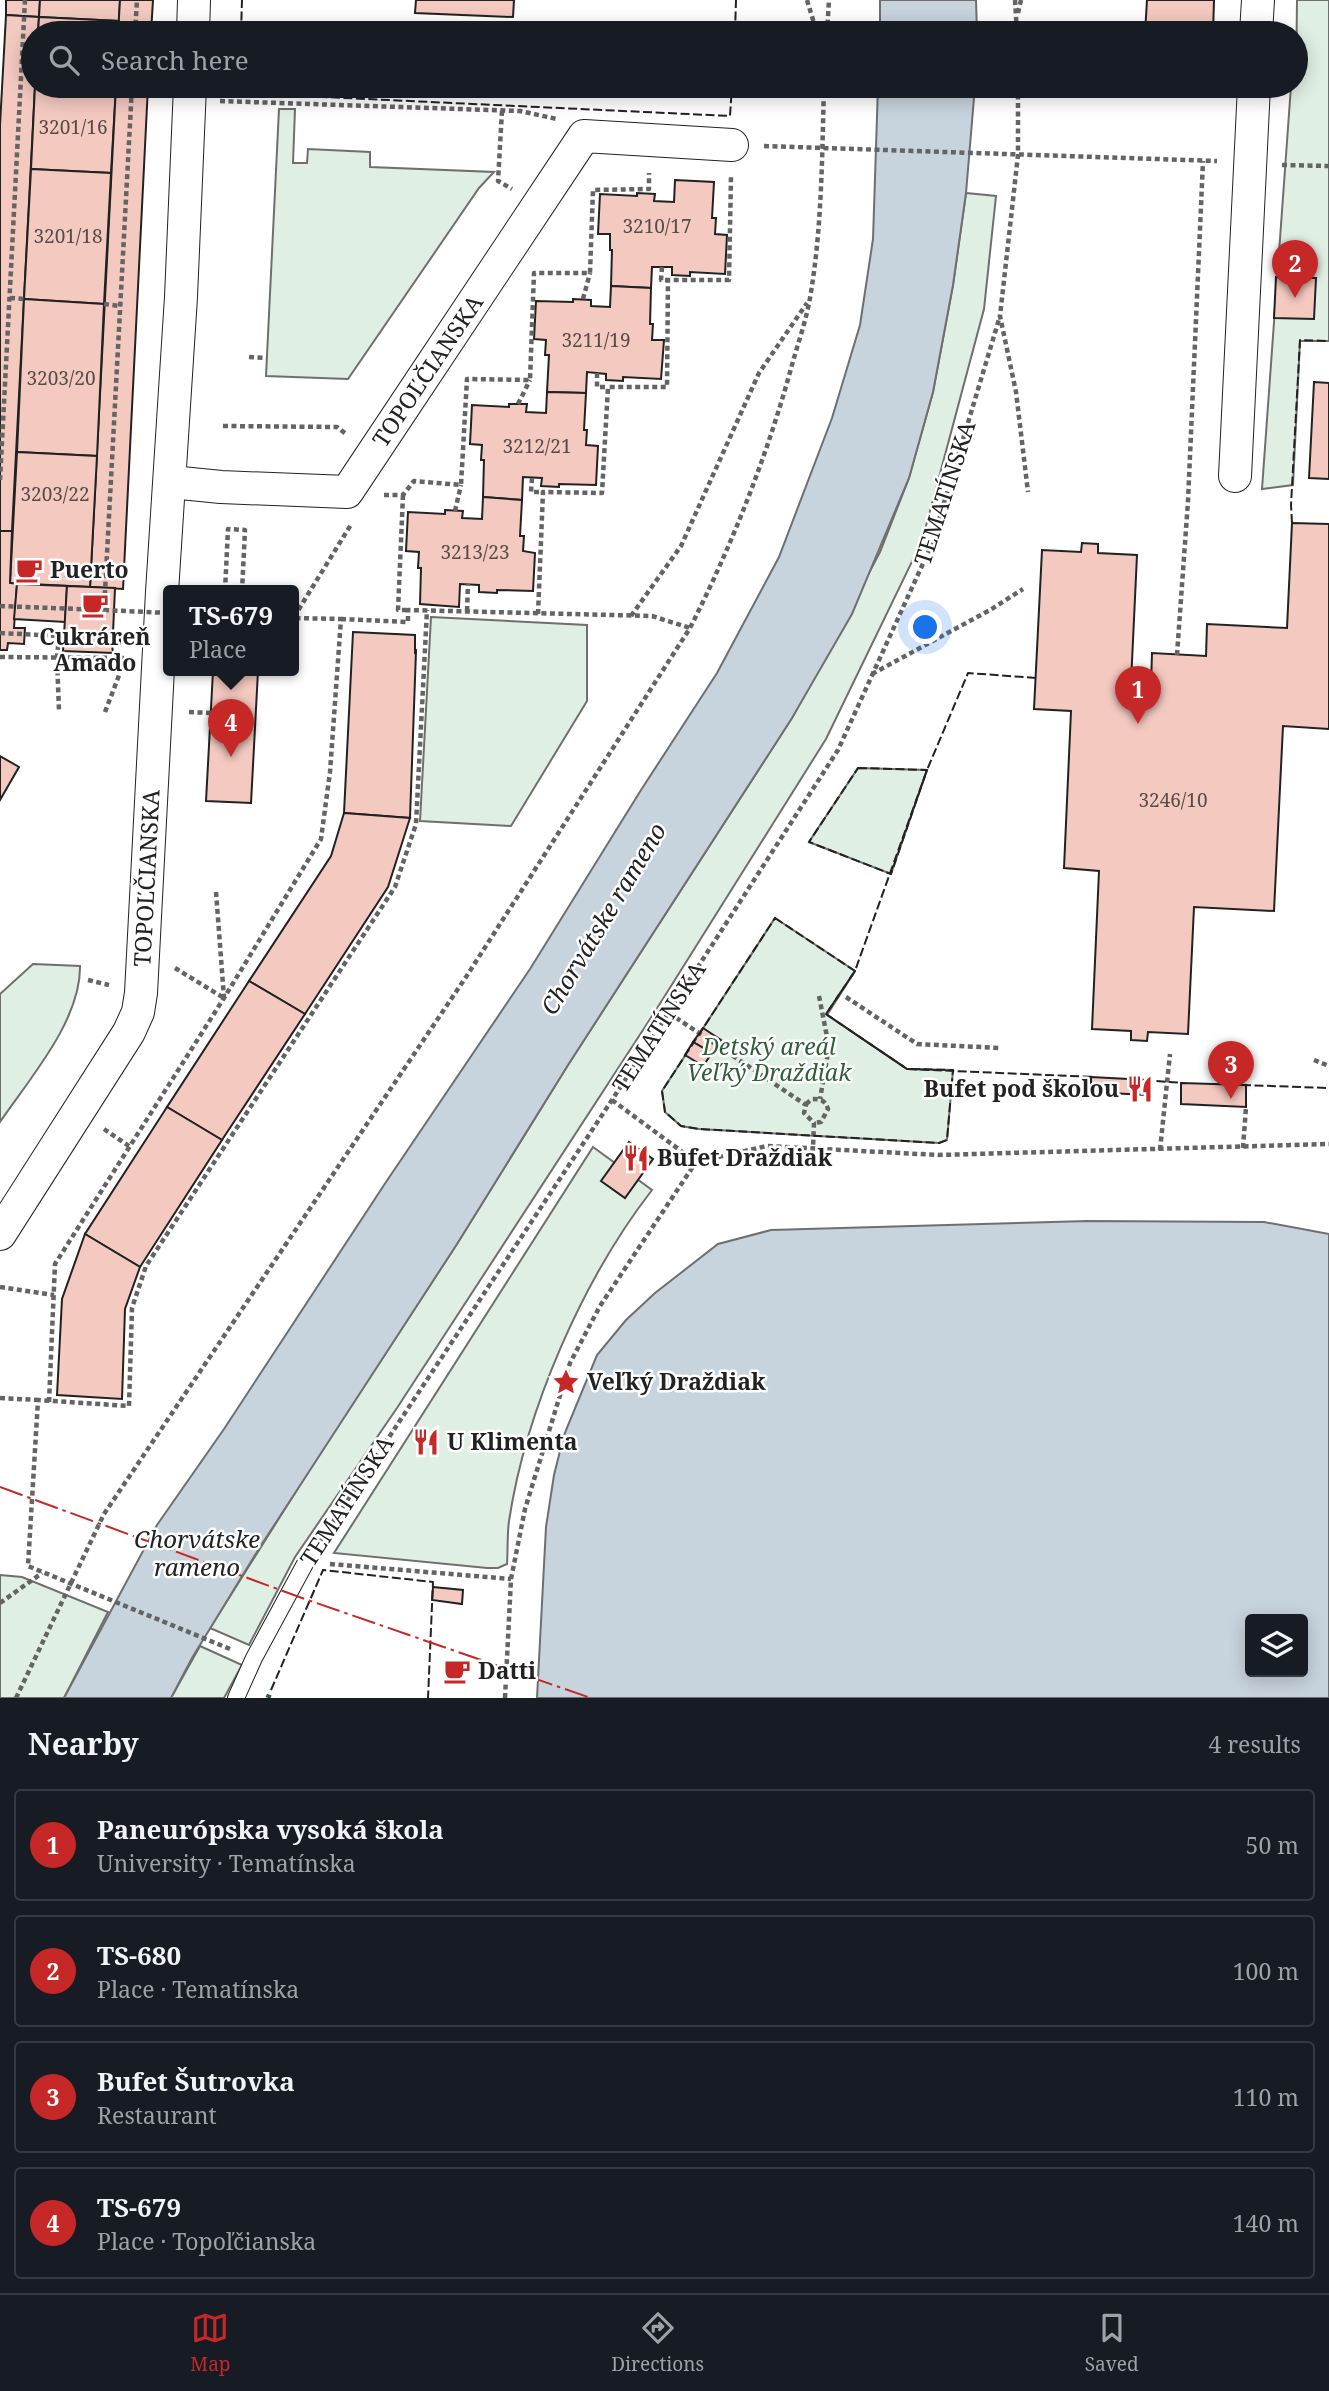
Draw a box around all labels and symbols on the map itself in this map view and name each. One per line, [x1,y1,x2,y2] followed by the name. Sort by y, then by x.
[38,114,108,140] house number: 3201/16
[622,213,692,239] house number: 3210/17
[33,223,103,249] house number: 3201/18
[1272,240,1318,298] pin: 2
[364,287,490,453] street label: TOPOĽČIANSKA
[561,327,631,353] house number: 3211/19
[26,365,96,391] house number: 3203/20
[906,416,983,569] street label: TEMATÍNSKA
[502,433,572,459] house number: 3212/21
[20,481,90,507] house number: 3203/22
[440,539,510,565] house number: 3213/23
[50,553,129,585] place label: Puerto
[14,555,44,585] cafe icon: Puerto
[80,590,110,620] cafe icon: Cukráreň Amado
[908,610,942,644] your location
[39,620,151,678] place label: Cukráreň Amado
[1115,666,1161,724] pin: 1
[208,699,254,757] pin: 4
[1138,787,1208,813] house number: 3246/10
[125,788,167,967] street label: TOPOĽČIANSKA
[532,816,673,1020] water label: Chorvátske rameno
[604,954,713,1098] street label: TEMATÍNSKA
[687,1030,852,1088] park label: Detský areál Veľký Draždiak
[1208,1041,1254,1099] pin: 3
[924,1072,1119,1104] place label: Bufet pod školou
[1125,1074,1155,1104] restaurant icon: Bufet pod školou
[657,1141,833,1173] place label: Bufet Draždiak
[621,1143,651,1173] restaurant icon: Bufet Draždiak
[587,1365,766,1397] place label: Veľký Draždiak
[551,1367,581,1397] place icon: Veľký Draždiak
[447,1425,578,1457] place label: U Klimenta
[411,1427,441,1457] restaurant icon: U Klimenta
[292,1428,401,1572] street label: TEMATÍNSKA
[134,1522,260,1583] water label: Chorvátske rameno
[478,1654,536,1686] place label: Datti
[442,1656,472,1686] cafe icon: Datti

